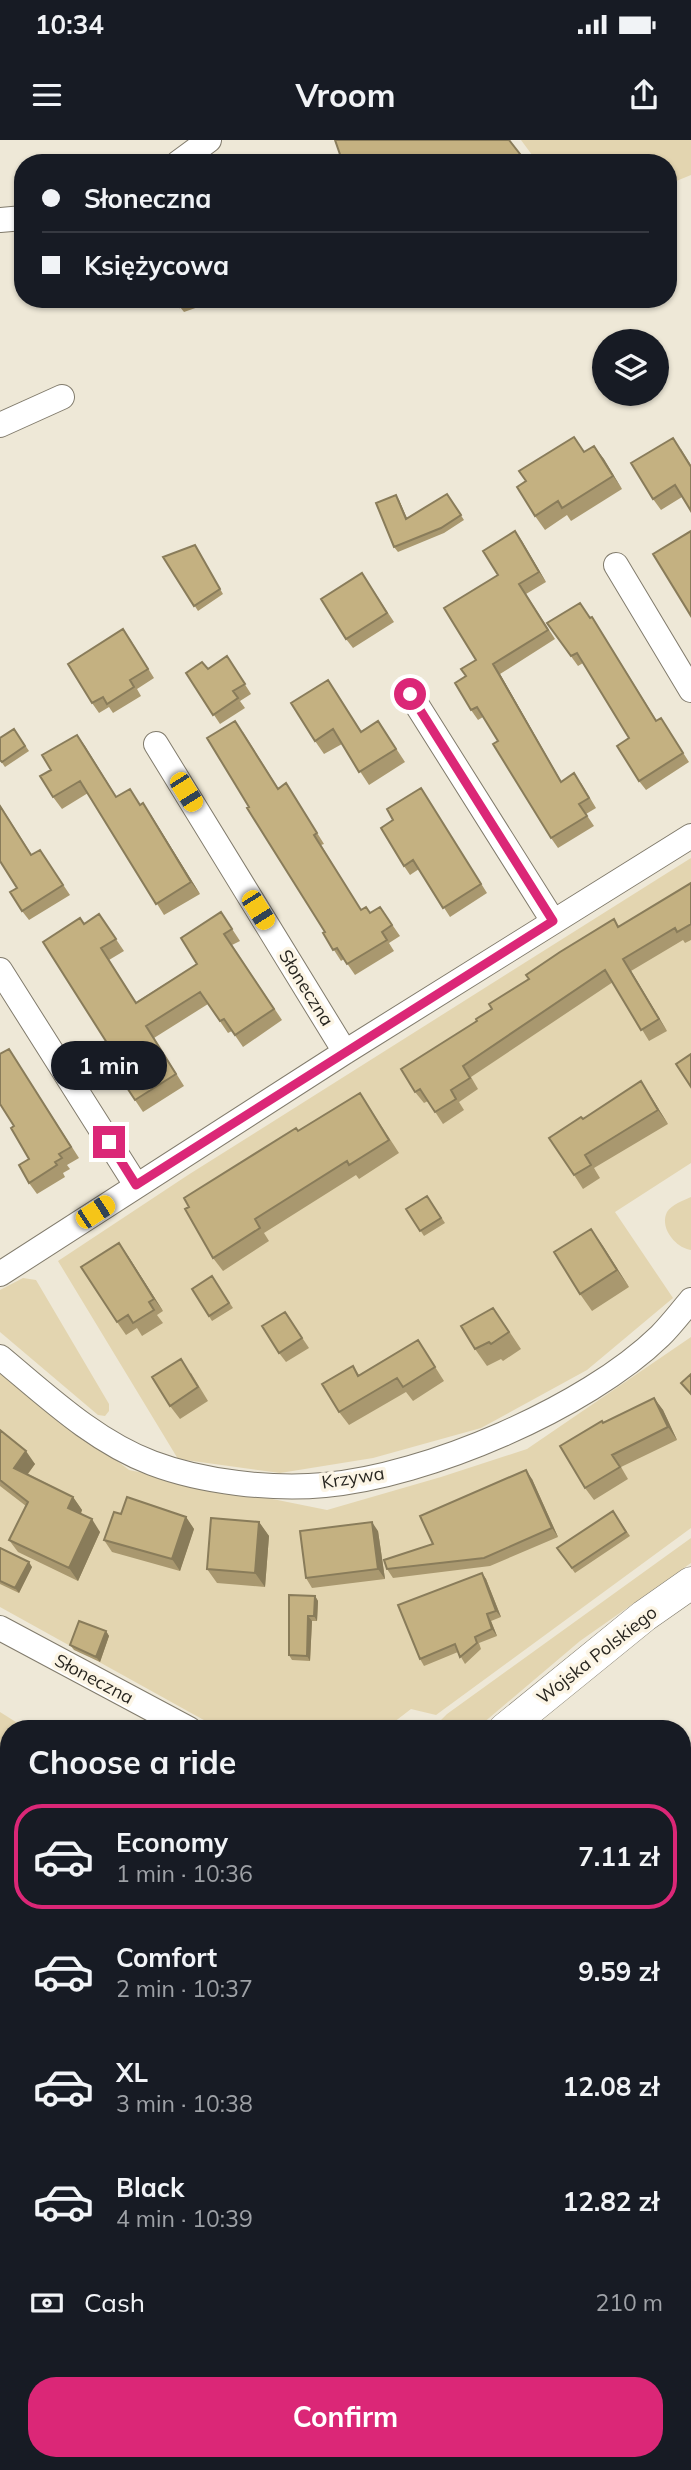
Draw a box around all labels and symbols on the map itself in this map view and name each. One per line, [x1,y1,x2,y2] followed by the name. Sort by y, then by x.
[394,678,426,710] route start
[166,769,207,815] car
[238,887,279,933] car
[274,945,339,1030] street label: Słoneczna
[51,1040,167,1090] callout: 1 min
[93,1126,125,1158] route end
[72,1192,119,1232] car
[320,1461,386,1494] street label: Krzywa
[532,1600,661,1709] street label: Wojska Polskiego
[51,1648,137,1709] street label: Słoneczna

